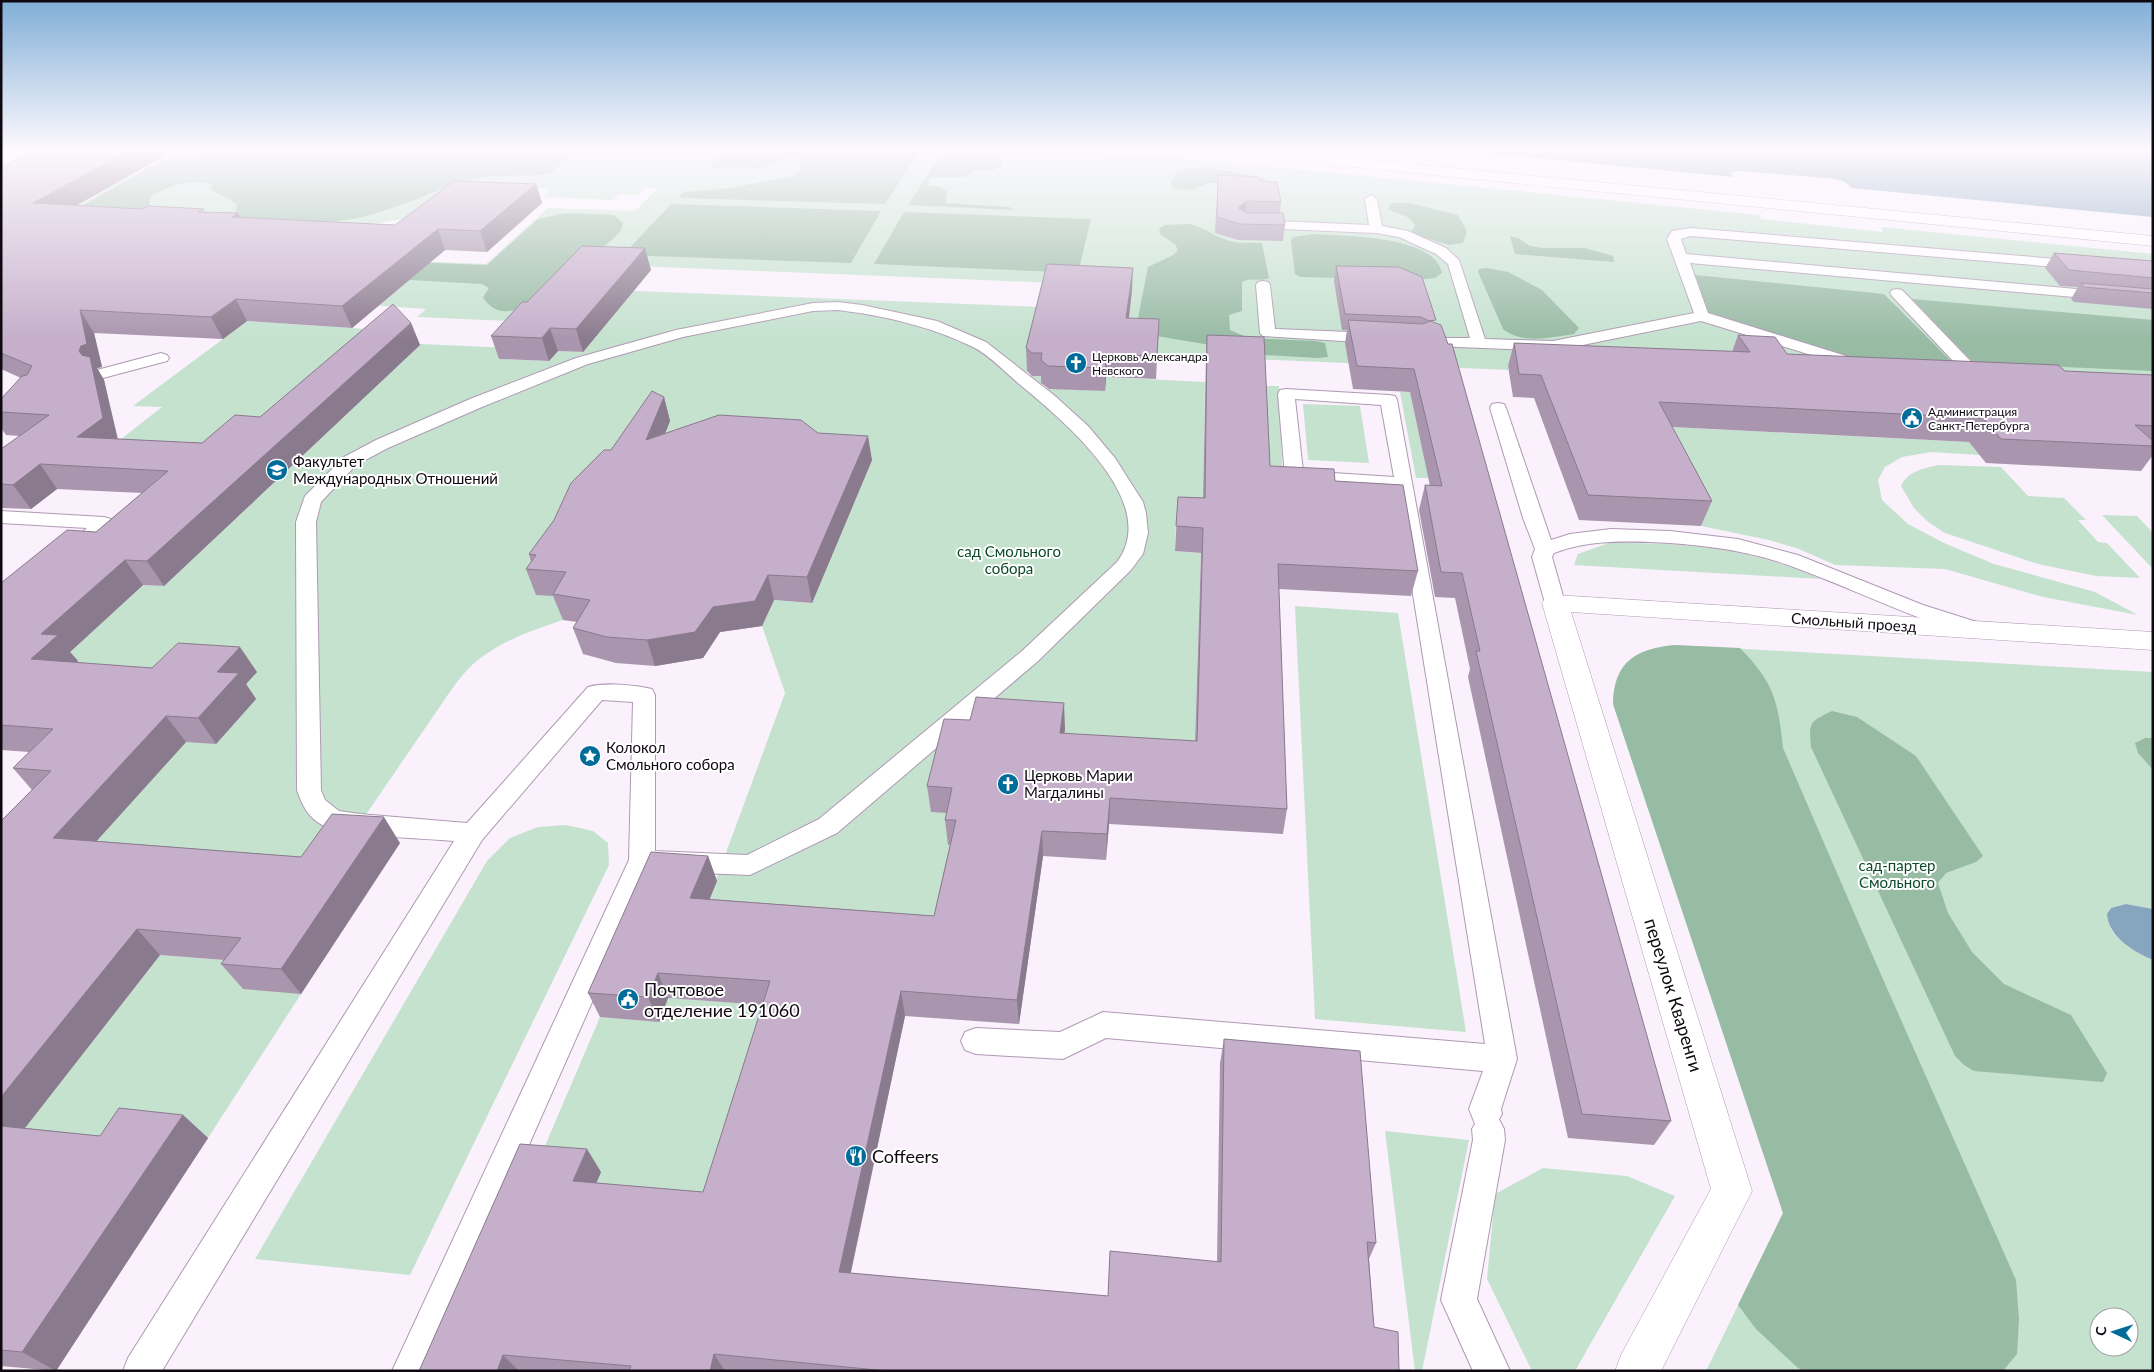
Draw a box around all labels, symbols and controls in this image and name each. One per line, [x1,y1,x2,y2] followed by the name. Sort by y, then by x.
[1092,349,1208,378] place label: Церковь Александра Невского
[1064,351,1088,375] church icon: Церковь Александра Невского
[1928,404,2030,433] place label: Администрация Санкт-Петербурга
[1900,406,1924,430] public building icon: Администрация Санкт-Петербурга
[293,452,498,487] place label: Факультет Международных Отношений
[265,458,289,482] school or university icon: Факультет Международных Отношений
[957,542,1061,577] park label: сад Смольного собора
[1791,609,1917,635] street label: Смольный проезд
[606,738,735,773] place label: Колокол Смольного собора
[578,744,602,768] place icon: Колокол Смольного собора
[1024,766,1133,801] place label: Церковь Марии Магдалины
[996,772,1020,796] church icon: Церковь Марии Магдалины
[1859,856,1936,891] park label: сад-партер Смольного
[1640,916,1708,1074] street label: переулок Кваренги
[644,978,800,1021] place label: Почтовое отделение 191060
[616,987,640,1011] public building icon: Почтовое отделение 191060
[844,1144,868,1168] restaurant icon: Coffeers
[872,1145,939,1167] place label: Coffeers
[2089,1307,2139,1357] north arrow
[2092,1325,2109,1336] text: С

